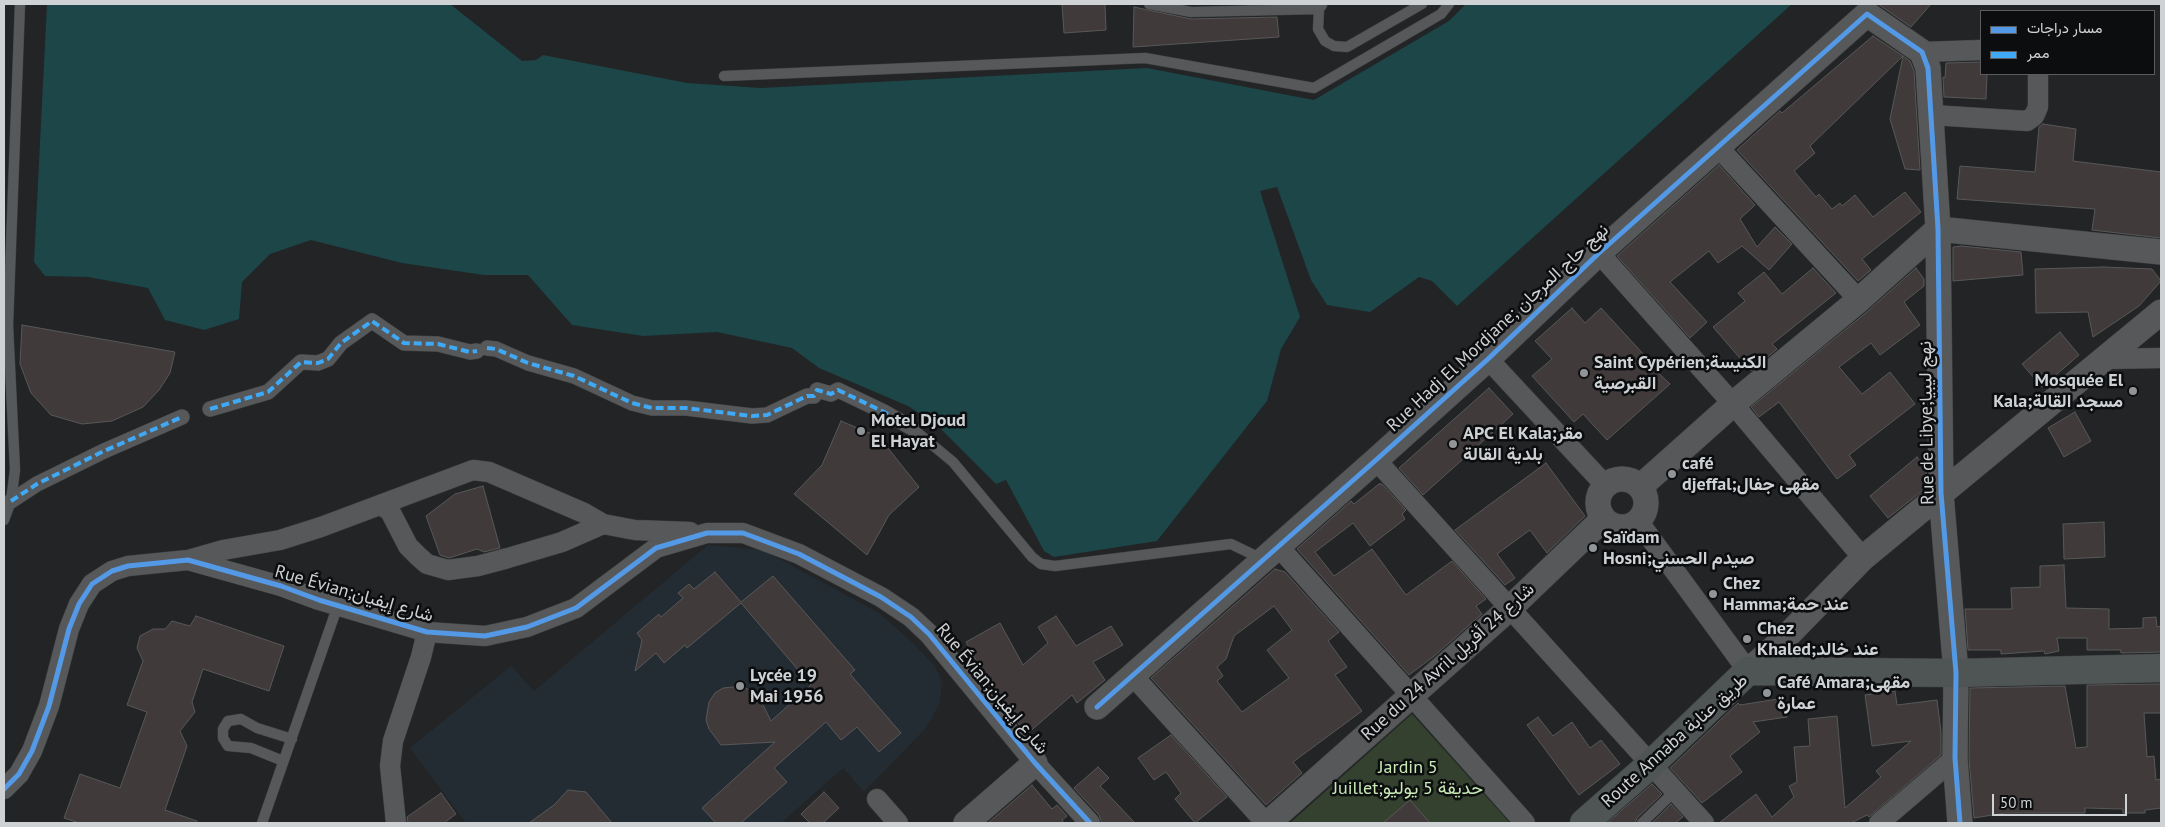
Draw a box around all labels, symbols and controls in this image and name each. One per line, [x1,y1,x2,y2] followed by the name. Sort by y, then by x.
[1980,10,2155,75] legend
[2027,18,2103,37] text: مسار دراجات
[2027,43,2049,62] text: ممر
[1383,219,1613,437] street label: Rue Hadj El Mordjane; نهج حاج المرجان
[1915,341,1939,505] street label: Rue de Libye;نهج ليبيا
[1594,352,1767,394] place label: Saint Cypérien;الكنيسة القبرصية
[1578,367,1590,379] marker: Saint Cypérien;الكنيسة القبرصية
[1993,370,2123,412] place label: Mosquée El Kala;مسجد القالة
[2127,385,2139,397] marker: Mosquée El Kala;مسجد القالة
[871,410,966,452] place label: Motel Djoud El Hayat
[1463,423,1583,466] place label: APC El Kala;مقر بلدية القالة
[855,425,867,437] marker: Motel Djoud El Hayat
[1447,438,1459,450] marker: APC El Kala;مقر بلدية القالة
[1682,453,1820,496] place label: café djeffal;مقهى جفال
[1666,468,1678,480] marker: café djeffal;مقهى جفال
[1603,527,1754,570] place label: Saïdam Hosni;صيدم الحسني
[1587,542,1599,554] marker: Saïdam Hosni;صيدم الحسني
[272,561,436,627] street label: Rue Évian;شارع إيفيان
[1723,573,1849,616] place label: Chez Hamma;عند حمة
[1357,579,1539,745] street label: Rue du 24 Avril شارع 24 أفريل
[1707,588,1719,600] marker: Chez Hamma;عند حمة
[1757,618,1879,660] place label: Chez Khaled;عند خالد
[931,619,1053,759] street label: Rue Évian;شارع إيفيان
[1741,633,1753,645] marker: Chez Khaled;عند خالد
[750,665,824,708] place label: Lycée 19 Mai 1956
[1597,670,1753,812] street label: Route Annaba طريق عنابة
[1777,672,1910,714] place label: Café Amara;مقهى عمارة
[734,680,746,692] marker: Lycée 19 Mai 1956
[1761,687,1773,699] marker: Café Amara;مقهى عمارة
[1333,757,1483,800] park label: Jardin 5 Juillet;حديقة 5 يوليو
[1995,784,2130,816] scale bar
[2000,793,2033,812] text: 50 m

